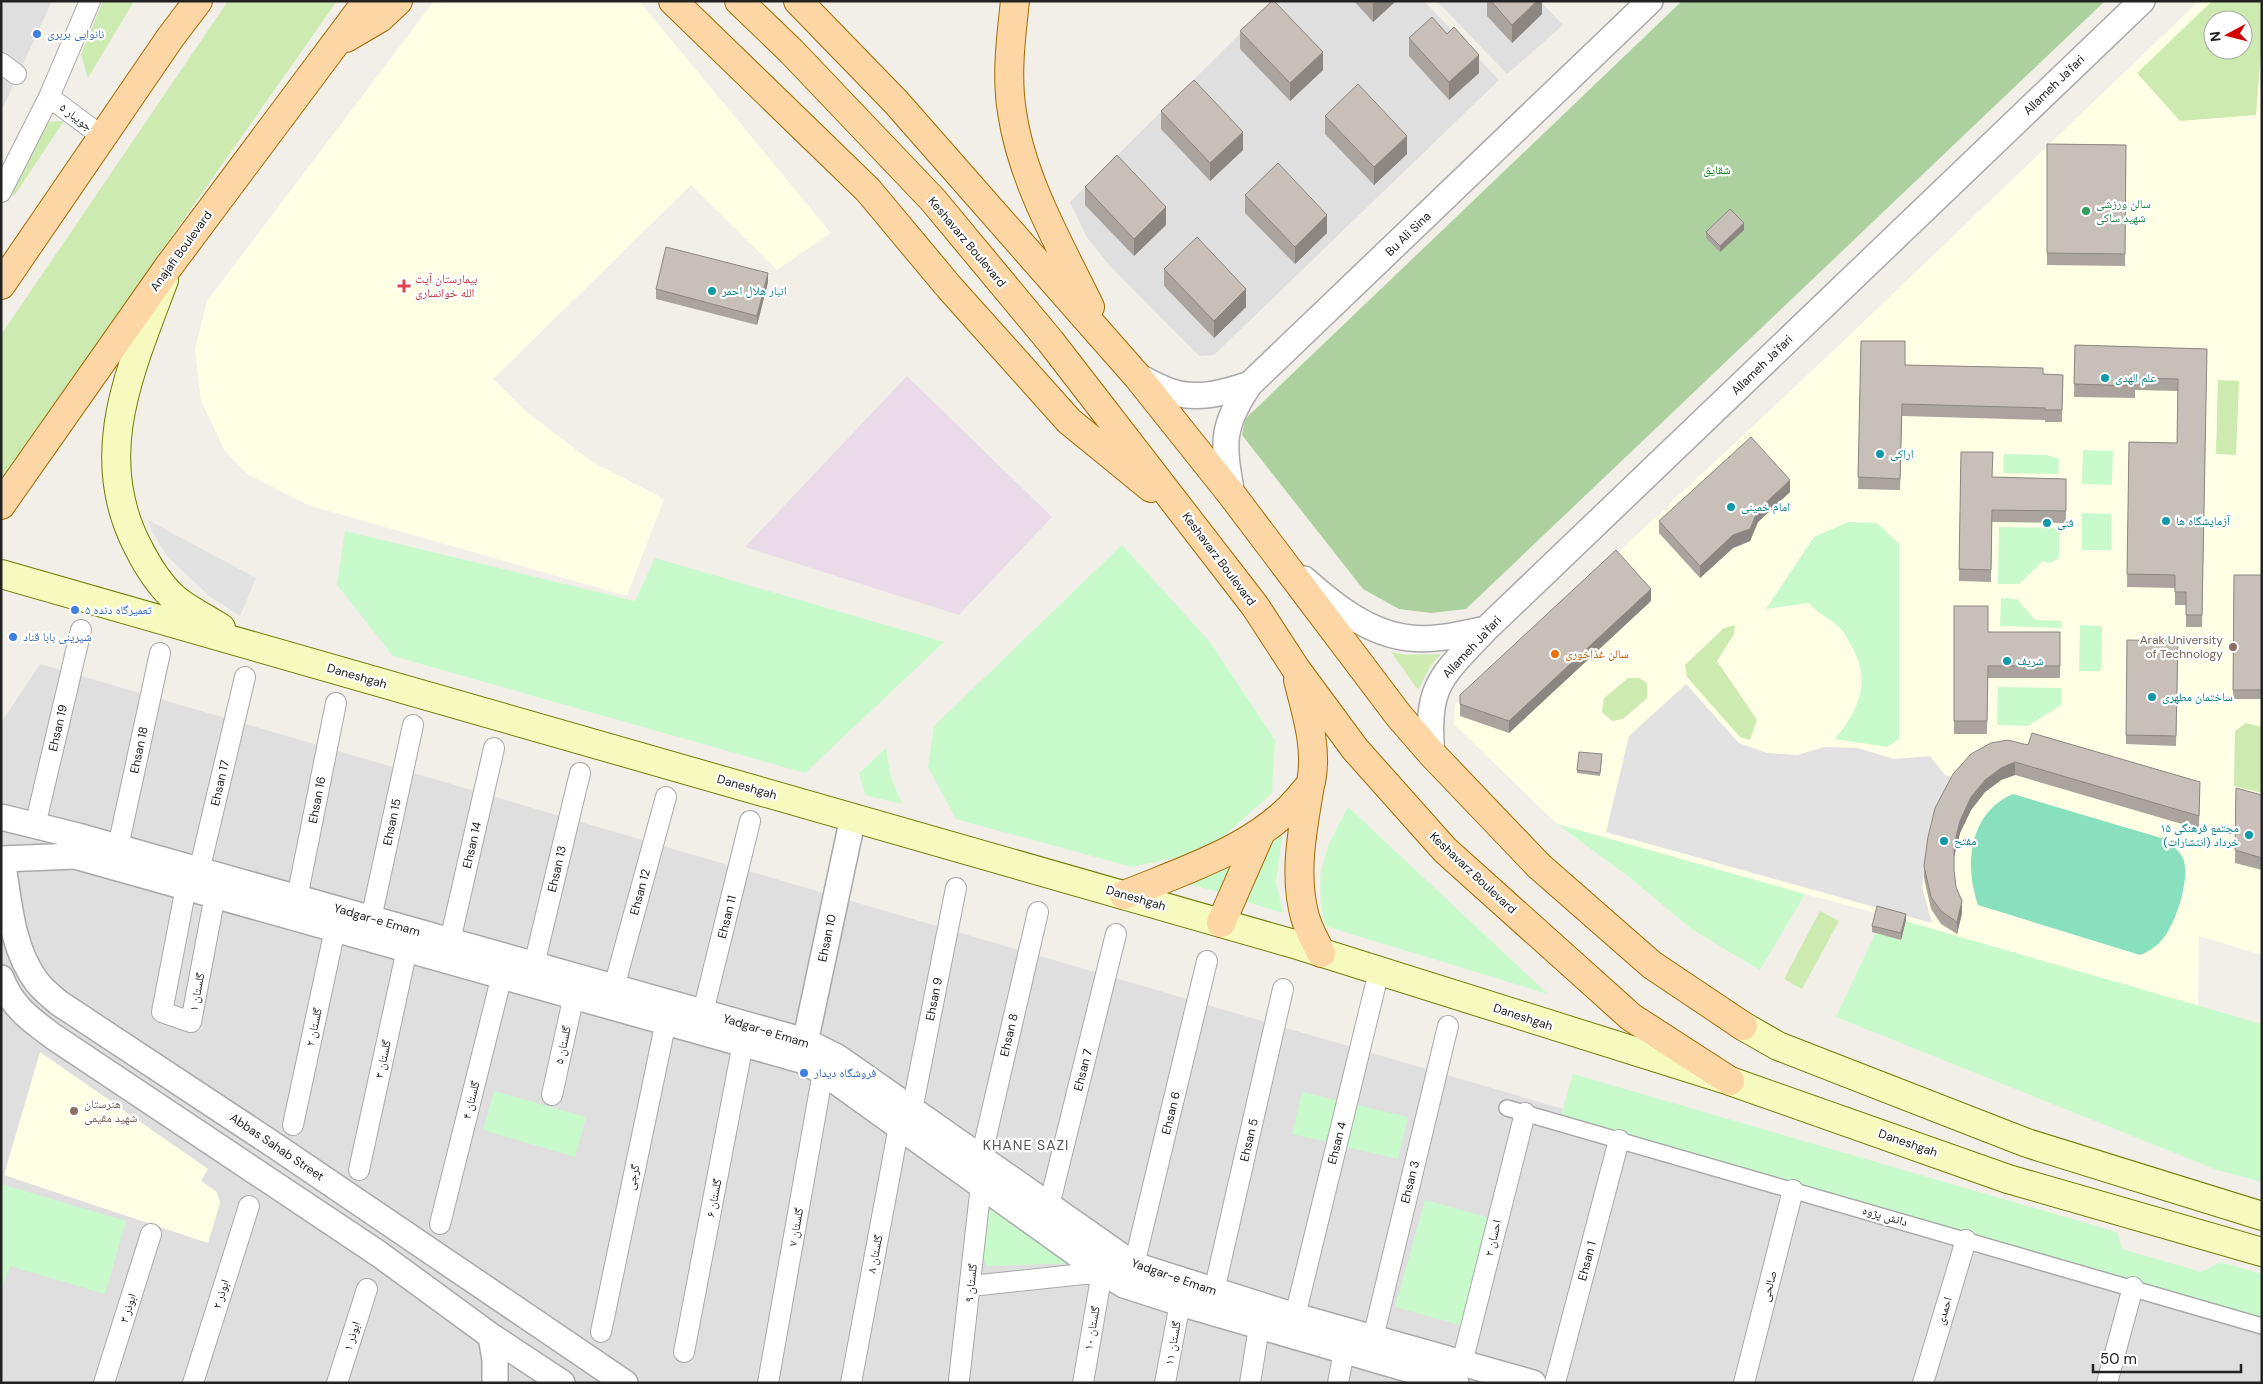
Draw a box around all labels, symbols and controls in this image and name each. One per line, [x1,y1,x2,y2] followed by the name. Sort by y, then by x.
[2203,10,2253,60] north arrow
[47,26,104,42] place label: نانوایی بربری
[31,28,43,40] marker: نانوایی بربری
[2206,30,2225,43] text: N
[2020,52,2088,118] street label: Allameh Ja'fari
[56,99,96,135] street label: جویبار ۵
[1703,162,1731,178] park label: شقایق
[925,194,1009,290] street label: Keshavarz Boulevard
[2096,196,2151,226] place label: سالن ورزشی شهید ساکی
[2080,205,2092,217] marker: سالن ورزشی شهید ساکی
[146,208,216,294] street label: Anajafi Boulevard
[1382,208,1434,260] street label: Bu Ali Sina
[415,271,478,301] place label: بیمارستان آیت الله خوانساری
[397,279,411,293] marker: بیمارستان آیت الله خوانساری
[721,283,787,299] place label: انبار هلال احمر
[706,285,718,297] marker: انبار هلال احمر
[1728,332,1796,398] street label: Allameh Ja'fari
[2115,370,2157,386] place label: علم الهدی
[2099,372,2111,384] marker: علم الهدی
[1890,446,1914,462] place label: اراکی
[1874,448,1886,460] marker: اراکی
[1741,499,1790,515] place label: امام خمینی
[1725,501,1737,513] marker: امام خمینی
[1179,509,1259,609] street label: Keshavarz Boulevard
[2176,513,2231,529] place label: آزمایشگاه ها
[2057,515,2074,531] place label: فنی
[2160,515,2172,527] marker: آزمایشگاه ها
[2041,517,2053,529] marker: فنی
[85,602,152,618] place label: تعمیرگاه دنده ۵
[69,604,81,616] marker: تعمیرگاه دنده ۵
[1439,612,1505,682] street label: Allameh Ja'fari
[23,629,92,645] place label: شیرینی بابا قناد
[7,631,19,643] marker: شیرینی بابا قناد
[2140,632,2223,662] place label: Arak University of Technology
[2227,641,2239,653] marker: Arak University of Technology
[1565,646,1629,662] place label: سالن غذاخوری
[1549,648,1561,660] marker: سالن غذاخوری
[2017,653,2044,669] place label: شریف
[2001,655,2013,667] marker: شریف
[325,660,389,692] street label: Daneshgah
[2162,689,2233,705] place label: ساختمان مطهری
[2146,691,2158,703] marker: ساختمان مطهری
[45,703,71,753] street label: Ehsan 19
[126,725,152,775] street label: Ehsan 18
[207,759,233,807] street label: Ehsan 17
[715,771,779,803] street label: Daneshgah
[305,775,329,825] street label: Ehsan 16
[379,797,405,847] street label: Ehsan 15
[459,820,485,870] street label: Ehsan 14
[2160,820,2239,850] place label: مجتمع فرهنگی ۱۵ خرداد (انتشارات)
[1426,829,1520,917] street label: Keshavarz Boulevard
[2243,829,2255,841] marker: مجتمع فرهنگی ۱۵ خرداد (انتشارات)
[1954,833,1976,849] place label: مفتح
[1938,835,1950,847] marker: مفتح
[544,844,570,894] street label: Ehsan 13
[626,867,654,917] street label: Ehsan 12
[1104,882,1168,914] street label: Daneshgah
[714,894,740,940] street label: Ehsan 11
[332,900,422,940] street label: Yadgar-e Emam
[814,913,840,963] street label: Ehsan 10
[185,971,209,1013] street label: گلستان ۱
[922,976,946,1022] street label: Ehsan 9
[1491,1000,1555,1034] street label: Daneshgah
[302,1006,326,1048] street label: گلستان ۲
[721,1010,811,1052] street label: Yadgar-e Emam
[996,1012,1022,1058] street label: Ehsan 8
[551,1024,575,1066] street label: گلستان ۵
[371,1038,395,1080] street label: گلستان ۳
[1070,1047,1096,1093] street label: Ehsan 7
[813,1065,876,1081] place label: فروشگاه دیدار
[798,1067,810,1079] marker: فروشگاه دیدار
[459,1079,483,1121] street label: گلستان ۴
[1158,1090,1184,1136] street label: Ehsan 6
[84,1096,137,1126] place label: هنرستان شهید مقیمی
[68,1105,80,1117] marker: هنرستان شهید مقیمی
[227,1110,327,1185] street label: Abbas Sahab Street
[1236,1117,1262,1163] street label: Ehsan 5
[1324,1120,1350,1166] street label: Ehsan 4
[1876,1125,1940,1161] street label: Daneshgah
[983,1136,1069,1154] district label: KHANE SAZI
[1397,1159,1423,1205] street label: Ehsan 3
[623,1163,643,1191] street label: گرجی
[702,1177,726,1219] street label: گلستان ۶
[1861,1202,1909,1230] street label: دانش پژوه
[785,1206,807,1248] street label: گلستان ۷
[1481,1218,1505,1258] street label: احسان ۲
[863,1233,887,1275] street label: گلستان ۸
[1574,1240,1600,1282] street label: Ehsan 1
[1129,1255,1219,1299] street label: Yadgar-e Emam
[961,1263,981,1303] street label: گلستان ۹
[1757,1269,1781,1303] street label: صالحی
[209,1277,233,1311] street label: ابوذر ۲
[116,1291,140,1325] street label: ابوذر ۳
[1932,1295,1956,1327] street label: احمدی
[1080,1305,1104,1351] street label: گلستان ۱۰
[340,1319,364,1353] street label: ابوذر ۱
[1161,1320,1185,1366] street label: گلستان ۱۱
[2093,1342,2240,1374] scale bar
[2100,1349,2137,1369] text: 50 m

